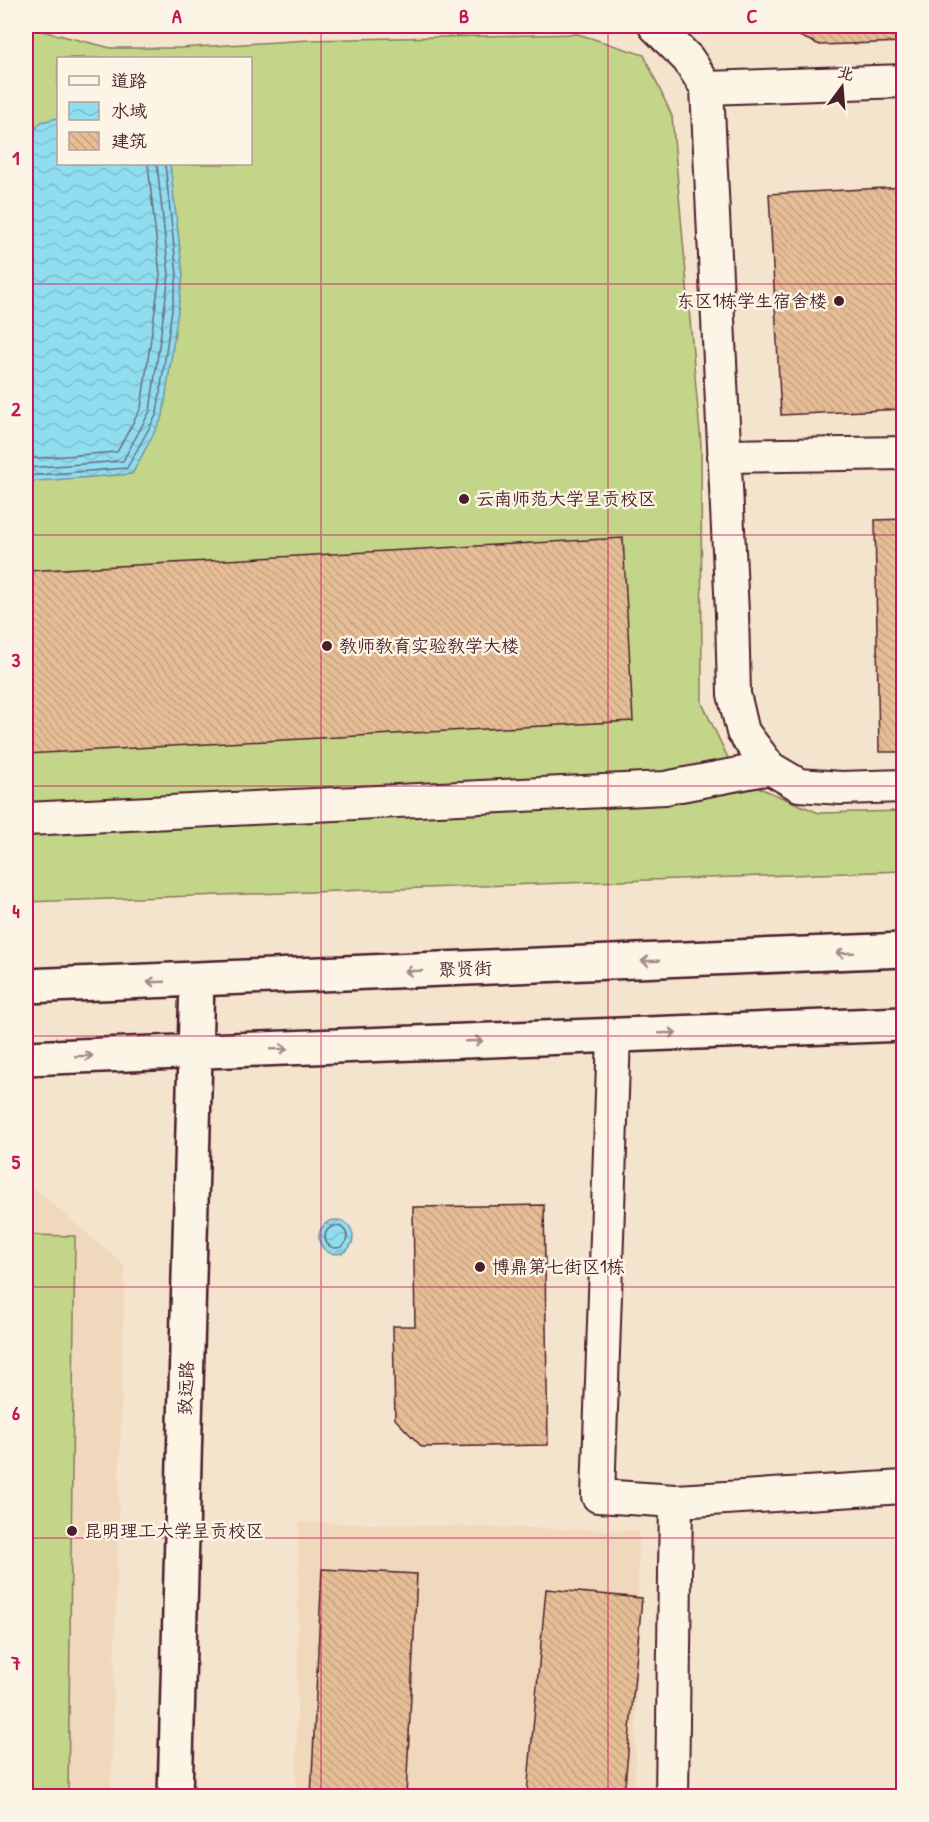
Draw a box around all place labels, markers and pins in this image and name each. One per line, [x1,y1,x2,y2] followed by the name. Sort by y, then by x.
[676,288,827,313] place label: 东区1栋学生宿舍楼
[832,294,846,308] marker: 东区1栋学生宿舍楼
[476,486,656,511] place label: 云南师范大学呈贡校区
[457,492,471,506] marker: 云南师范大学呈贡校区
[339,633,519,658] place label: 教师教育实验教学大楼
[320,639,334,653] marker: 教师教育实验教学大楼
[492,1254,625,1279] place label: 博鼎第七街区1栋
[473,1260,487,1274] marker: 博鼎第七街区1栋
[84,1518,264,1543] place label: 昆明理工大学呈贡校区
[65,1524,79,1538] marker: 昆明理工大学呈贡校区

